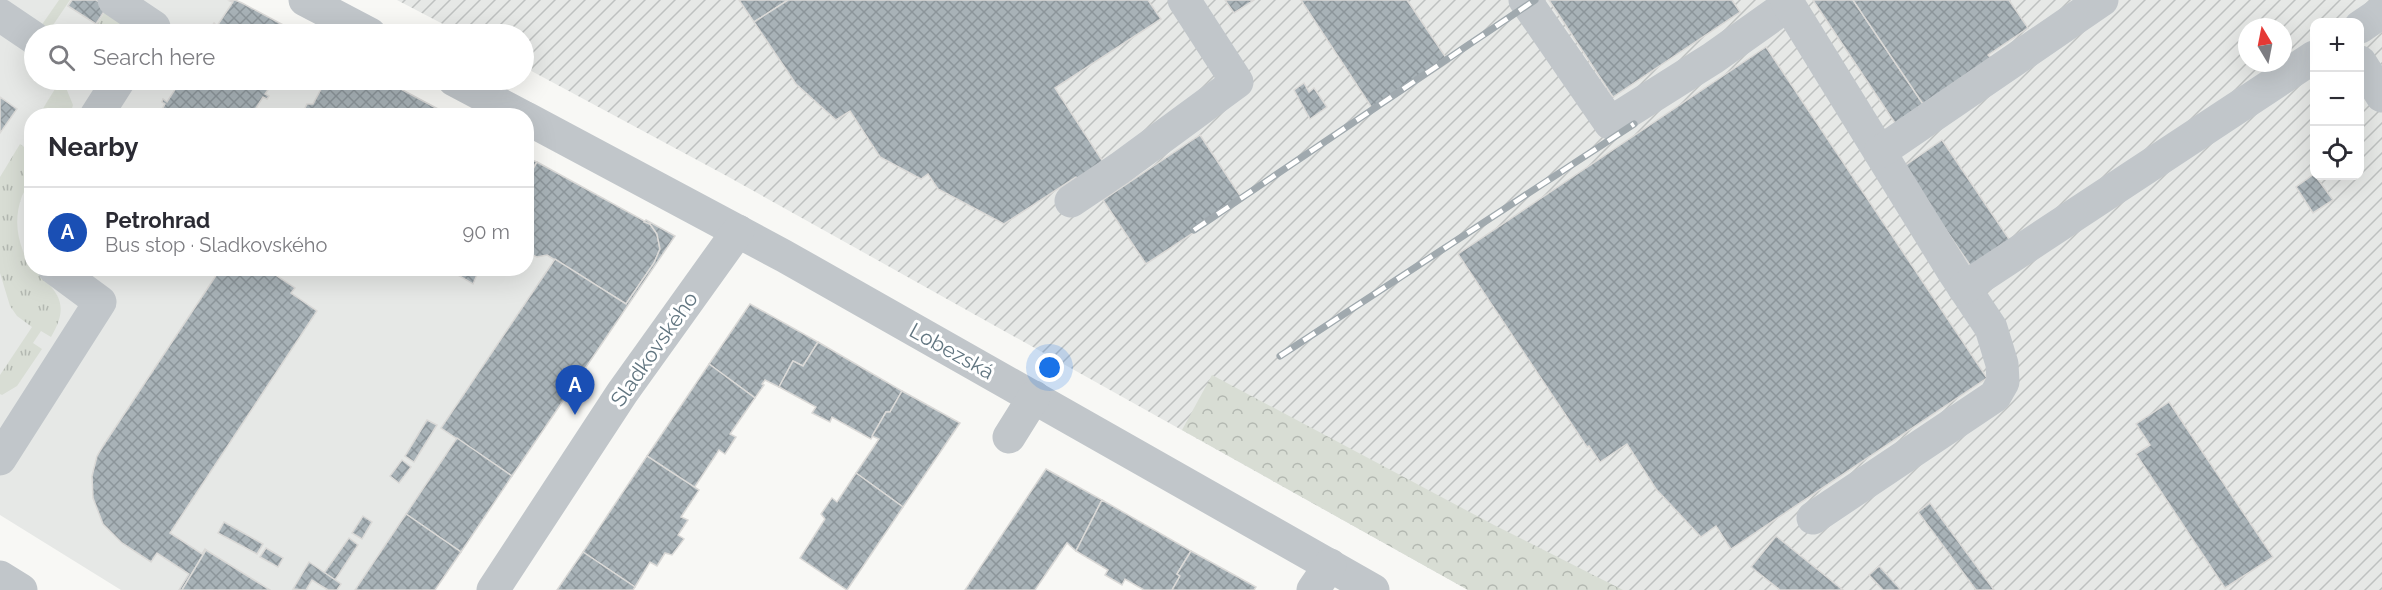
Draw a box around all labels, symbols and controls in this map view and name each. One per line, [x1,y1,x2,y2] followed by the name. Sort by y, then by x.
[2238,18,2292,72] north arrow
[2310,18,2364,180] map controls
[2310,18,2364,72] button: +
[24,24,534,90] search box
[45,41,78,74] icon: search
[93,44,215,70] text: Search here
[2310,72,2364,126] button: −
[2310,126,2364,180] button: locate
[48,132,138,162] text: Nearby
[105,207,210,233] text: Petrohrad
[61,220,74,244] text: A
[463,220,510,244] text: 90 m
[105,233,327,257] text: Bus stop · Sladkovského
[605,287,703,411] street label: Sladkovského
[905,318,999,384] street label: Lobezská
[1035,353,1064,382] your location
[556,366,594,415] pin: A

